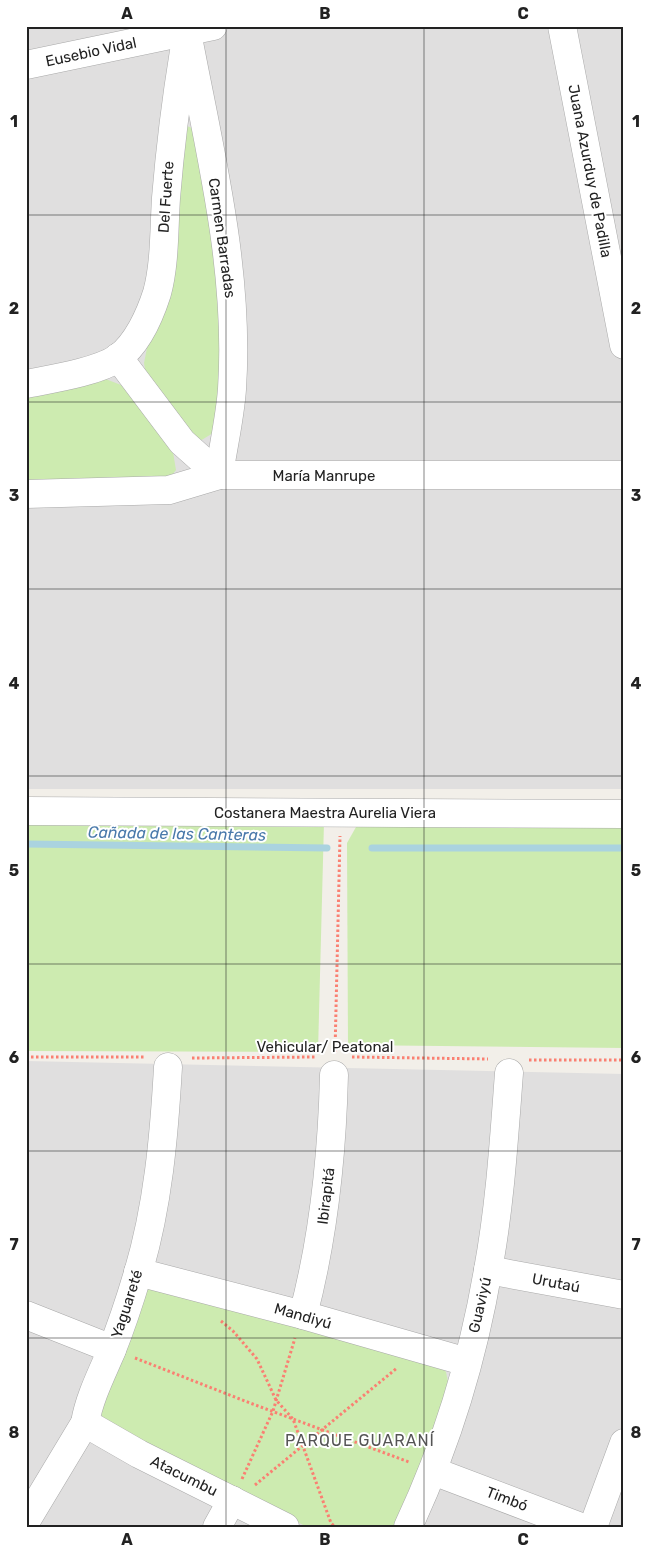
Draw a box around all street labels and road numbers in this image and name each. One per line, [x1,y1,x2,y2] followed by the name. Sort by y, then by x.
[44,34,138,70] street label: Eusebio Vidal
[564,83,616,259] street label: Juana Azurduy de Padilla
[155,160,177,234] street label: Del Fuerte
[205,177,239,300] street label: Carmen Barradas
[273,467,375,485] street label: María Manrupe
[214,804,436,822] street label: Costanera Maestra Aurelia Viera
[257,1038,393,1056] street label: Vehicular/ Peatonal
[314,1166,338,1226] street label: Ibirapitá
[107,1267,147,1341] street label: Yaguareté
[531,1270,581,1296] street label: Urutaú
[465,1275,495,1335] street label: Guaviyú
[272,1299,334,1333] street label: Mandiyú
[148,1452,220,1500] street label: Atacumbu
[484,1483,530,1515] street label: Timbó

